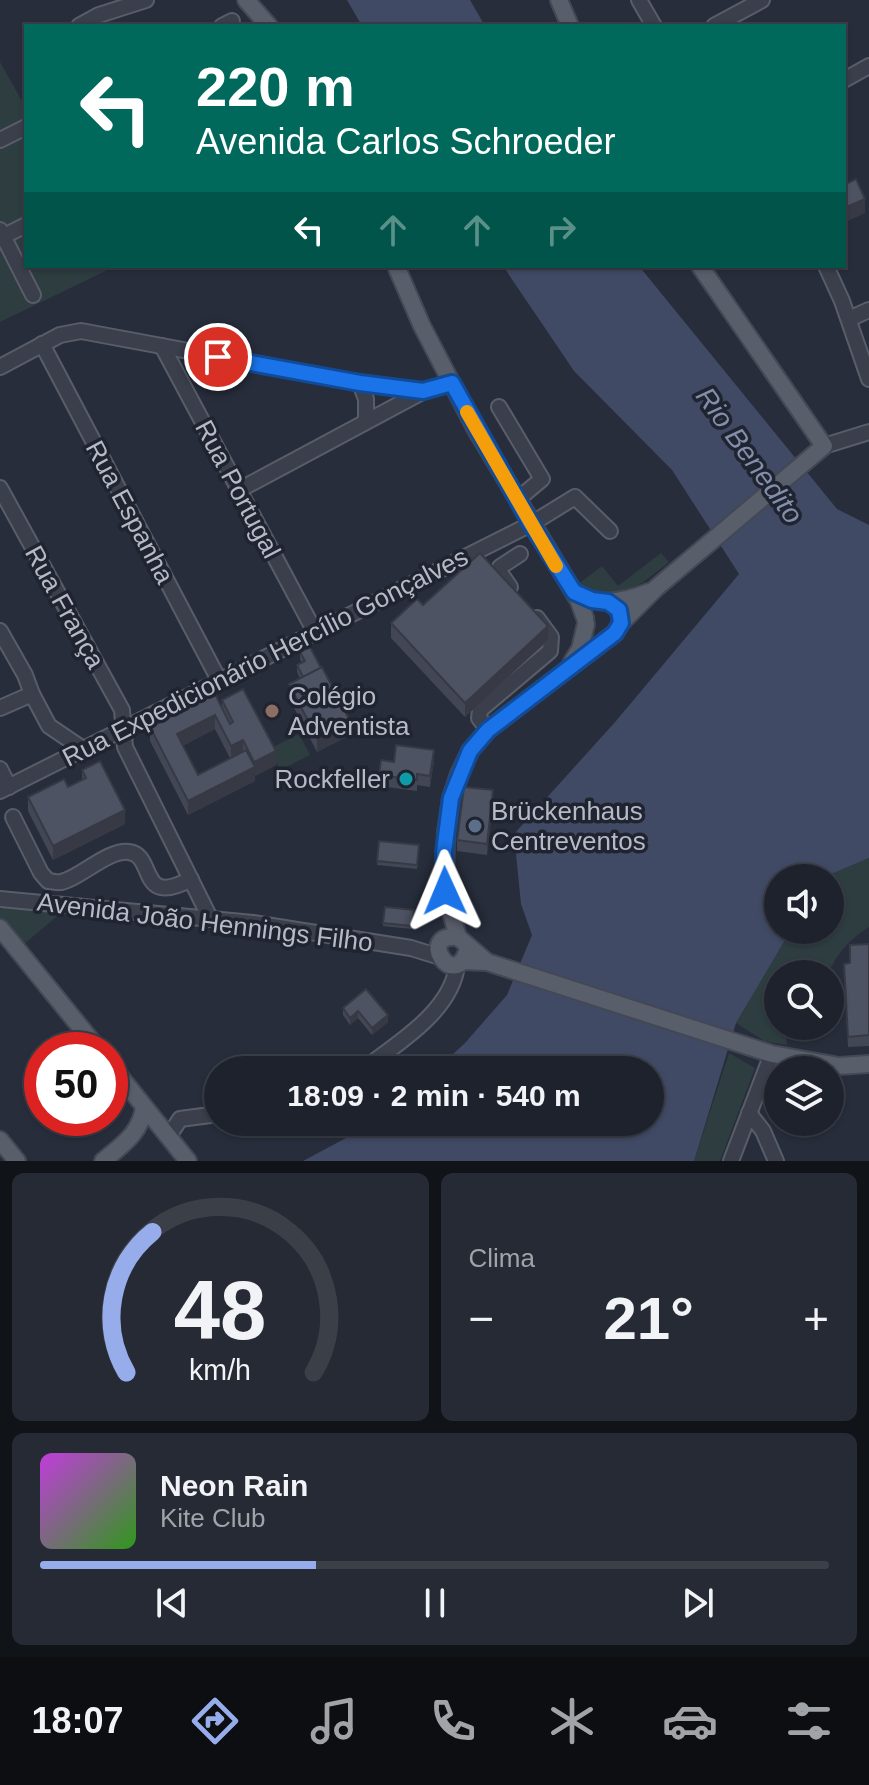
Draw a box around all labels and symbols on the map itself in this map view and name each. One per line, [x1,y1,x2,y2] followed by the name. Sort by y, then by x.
[184,323,252,391] pin
[690,381,809,529] water label: Rio Benedito
[189,415,287,563] street label: Rua Portugal
[80,435,180,589] street label: Rua Espanha
[19,540,111,674] street label: Rua França
[57,541,473,773] street label: Rua Expedicionário Hercílio Gonçalves
[288,681,410,741] place label: Colégio Adventista
[263,702,281,720] marker: Colégio Adventista
[274,764,390,794] place label: Rockfeller
[397,770,415,788] marker: Rockfeller
[491,796,646,856] place label: Brückenhaus Centreventos
[466,817,484,835] marker: Brückenhaus Centreventos
[403,849,487,933] position arrow
[36,887,374,957] street label: Avenida João Hennings Filho
[24,1032,128,1136] speed limit sign: 50

